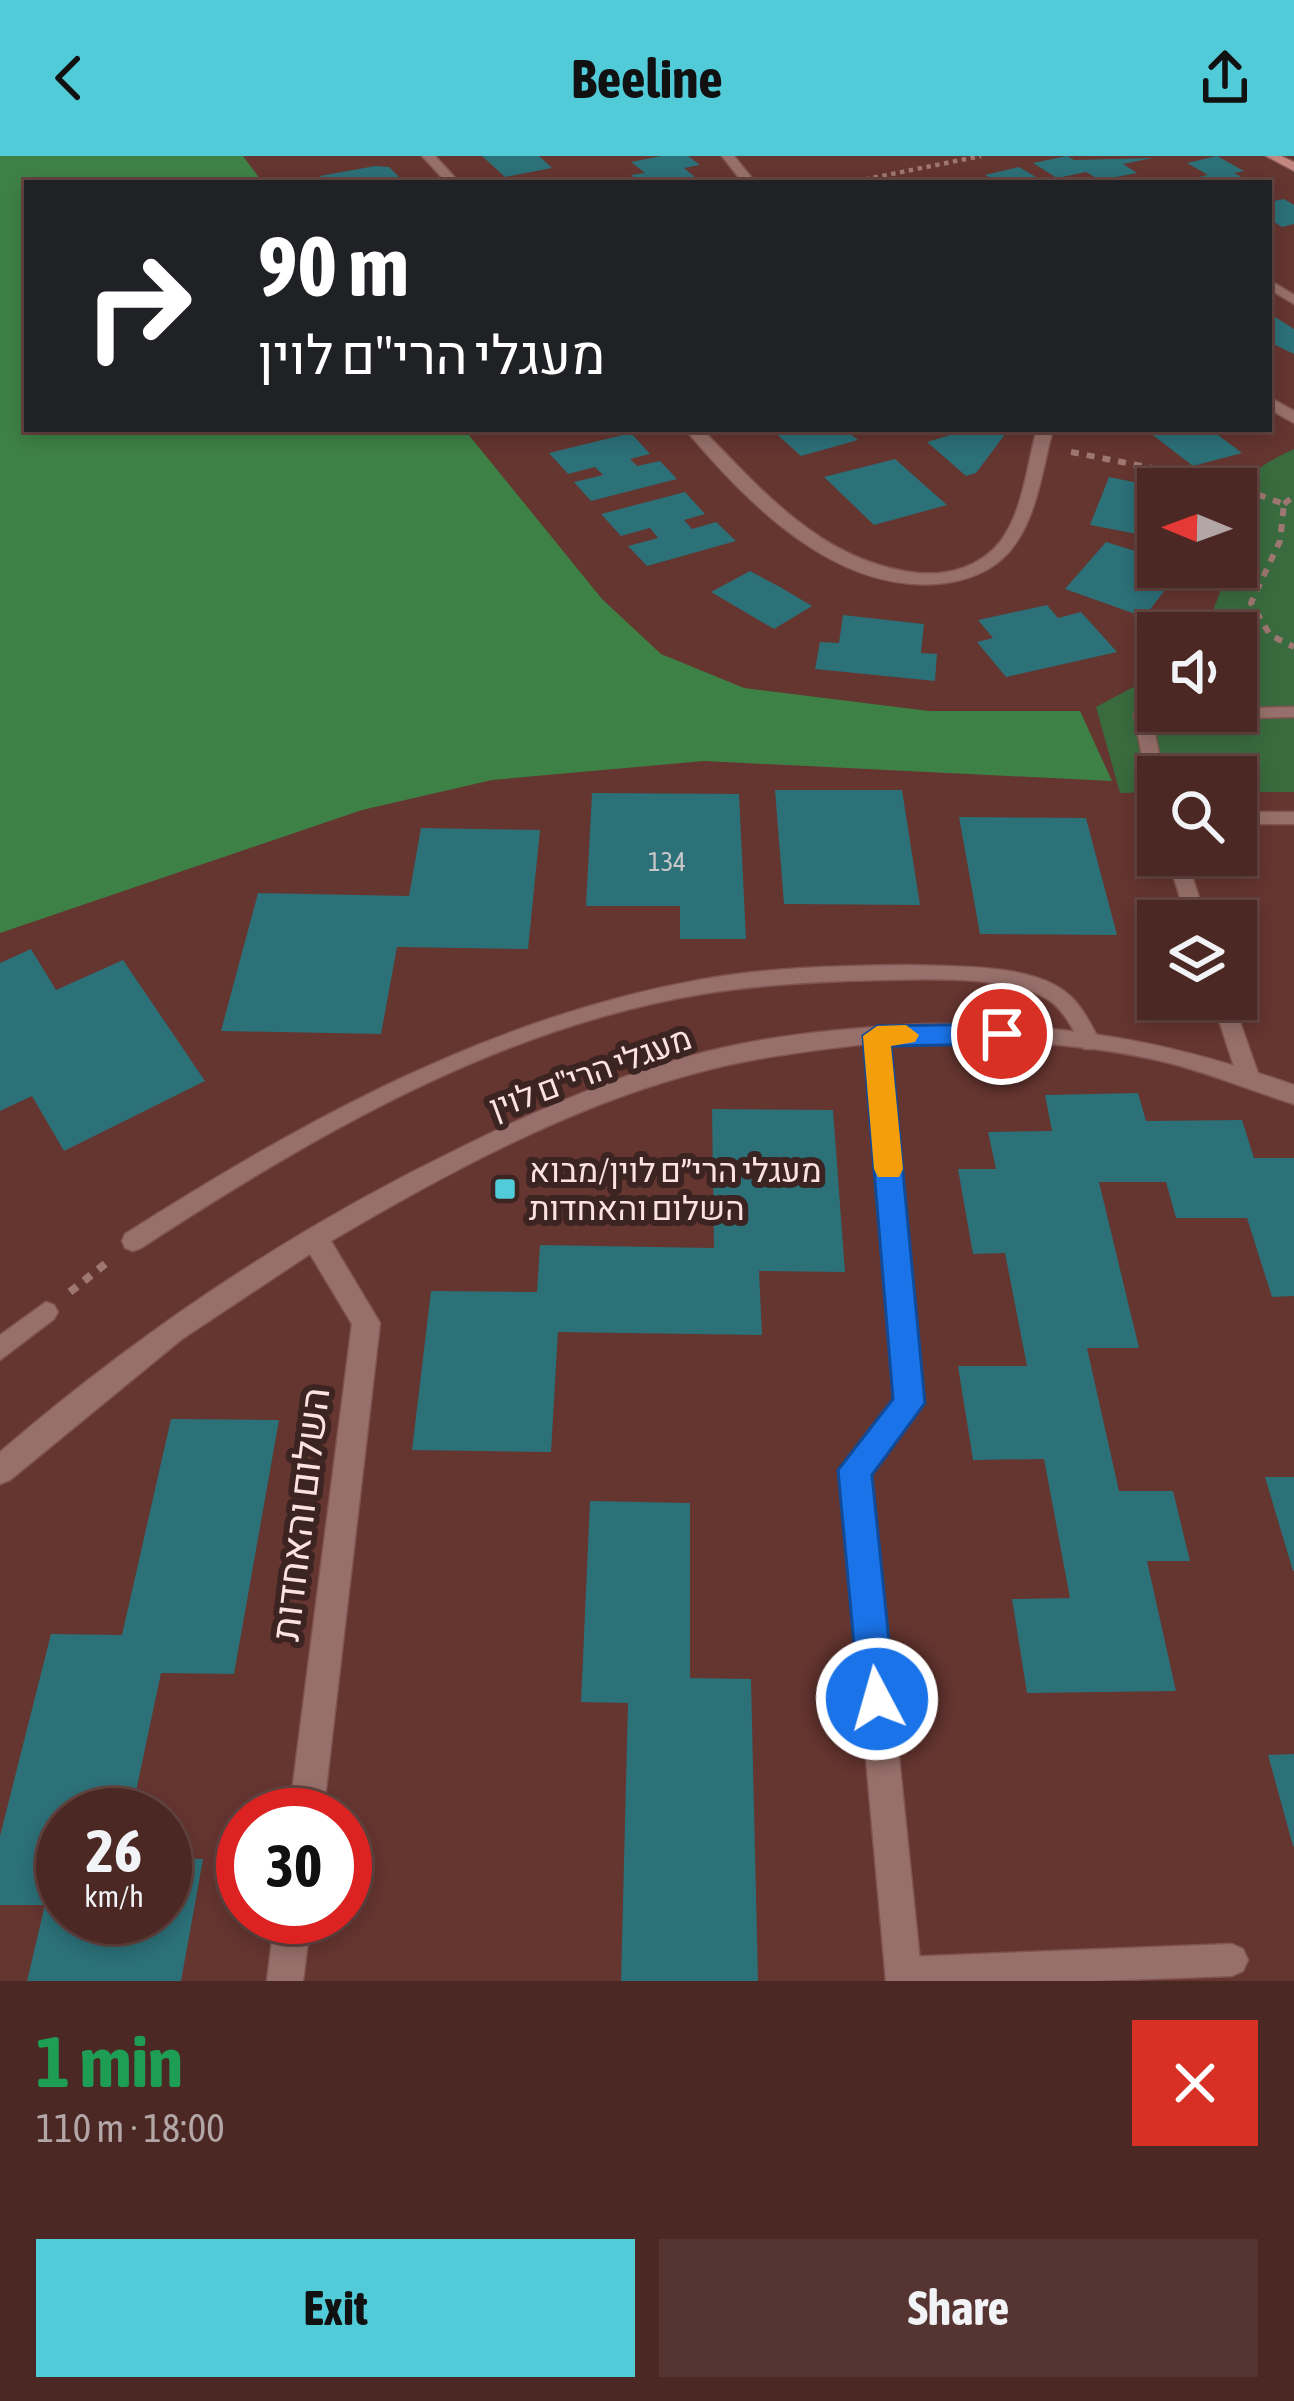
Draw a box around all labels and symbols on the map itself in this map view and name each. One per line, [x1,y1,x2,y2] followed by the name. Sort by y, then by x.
[1137,468,1257,588] north arrow
[648,846,686,877] house number: 134
[951,983,1053,1085] pin
[484,1018,696,1126] street label: מעגלי הרי''ם לוין
[529,1151,822,1227] place label: מעגלי הרי״ם לוין/מבוא השלום והאחדות
[492,1176,518,1202] marker: מעגלי הרי״ם לוין/מבוא השלום והאחדות
[263,1385,337,1643] street label: השלום והאחדות
[814,1636,940,1762] position arrow
[216,1788,372,1944] speed limit sign: 30

